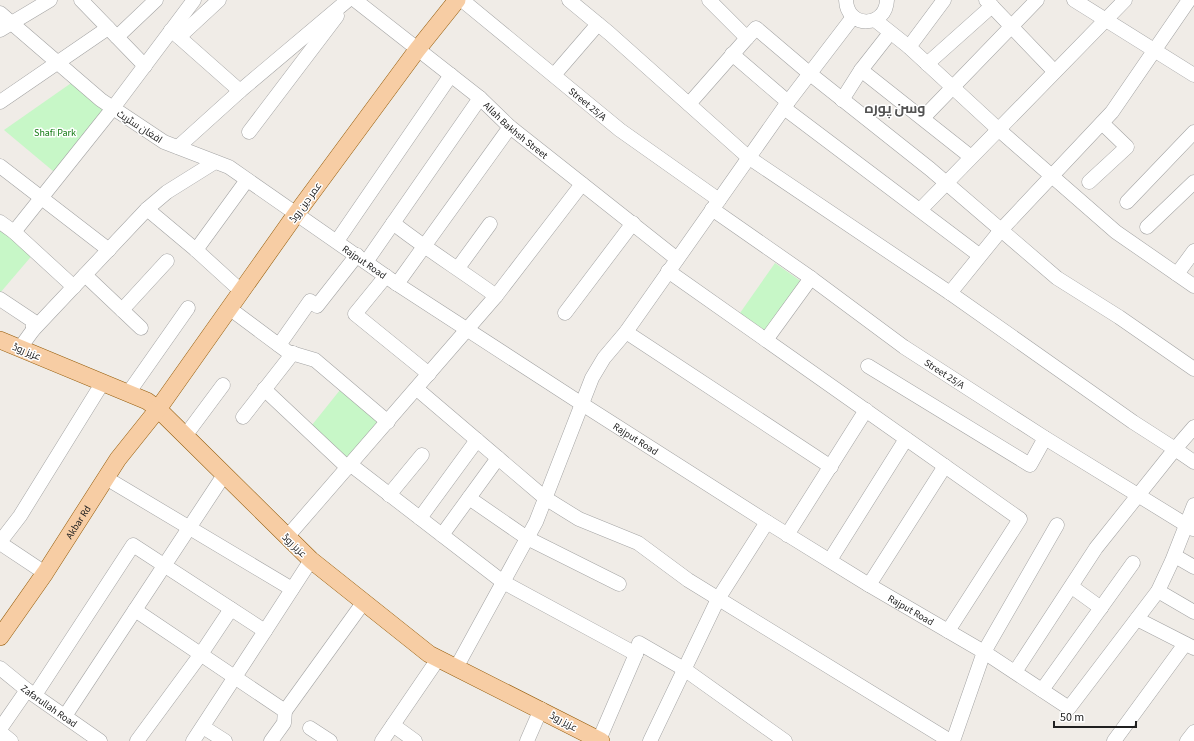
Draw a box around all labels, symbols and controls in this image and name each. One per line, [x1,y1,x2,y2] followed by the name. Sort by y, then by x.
[565,84,610,125] street label: Street 25/A
[480,99,551,163] street label: Allah Bakhsh Street
[865,99,925,119] district label: وسن پورہ
[114,107,165,147] street label: افغان سٹریٹ
[34,126,76,140] park label: Shafi Park
[286,179,325,226] street label: عمر دین روڈ
[339,242,389,283] street label: Rajput Road
[10,340,43,364] street label: عزیز روڈ
[921,356,968,393] street label: Street 25/A
[610,420,661,459] street label: Rajput Road
[63,503,95,542] street label: Akbar Rd
[279,530,310,561] street label: عزیز روڈ
[885,592,936,629] street label: Rajput Road
[17,682,80,731] street label: Zafarullah Road
[1054,703,1136,729] scale bar
[547,709,580,735] street label: عزیز روڈ
[1060,709,1084,726] text: 50 m

